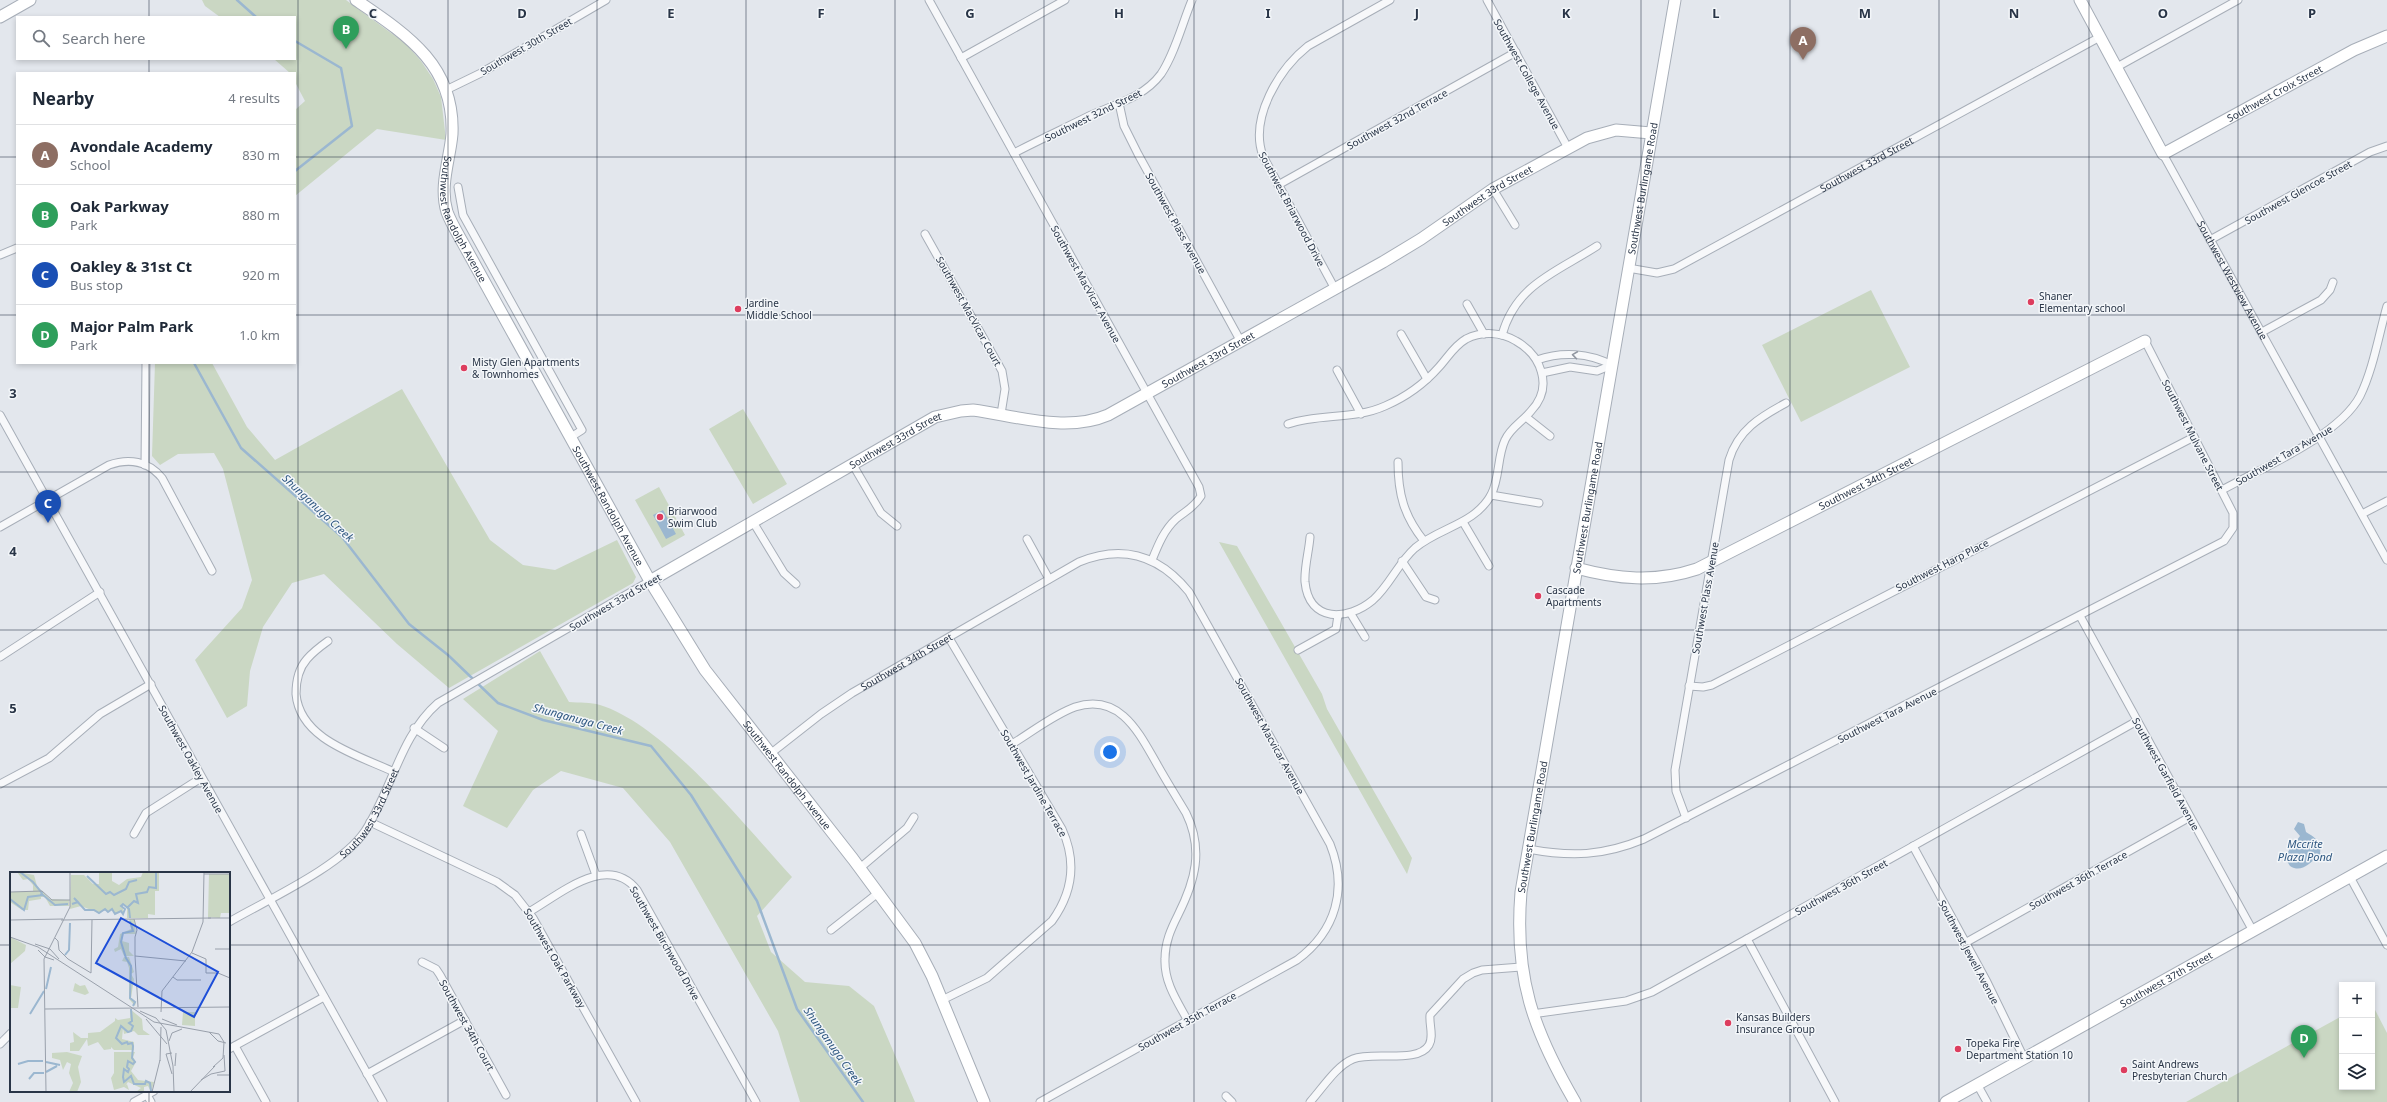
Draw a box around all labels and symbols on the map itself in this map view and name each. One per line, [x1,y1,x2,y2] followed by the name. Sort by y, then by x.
[369,4,377,22] text: C
[517,4,527,22] text: D
[667,4,675,22] text: E
[817,4,825,22] text: F
[965,4,975,22] text: G
[1114,4,1124,22] text: H
[1265,4,1271,22] text: I
[1414,4,1419,22] text: J
[1562,4,1571,22] text: K
[1712,4,1720,22] text: L
[1859,4,1871,22] text: M
[2009,4,2019,22] text: N
[2158,4,2168,22] text: O
[2308,4,2316,22] text: P
[478,14,575,78] street label: Southwest 30th Street
[333,16,359,49] pin: B
[1491,16,1564,132] street label: Southwest College Avenue
[1790,27,1816,60] pin: A
[2224,61,2325,125] street label: Southwest Croix Street
[1042,85,1144,145] street label: Southwest 32nd Street
[1344,85,1450,153] street label: Southwest 32nd Terrace
[1624,121,1661,256] street label: Southwest Burlingame Road
[1817,133,1916,195] street label: Southwest 33rd Street
[1256,149,1328,269] street label: Southwest Briarwood Drive
[437,155,490,285] street label: Southwest Randolph Avenue
[2242,156,2355,227] street label: Southwest Glencoe Street
[1439,162,1535,229] street label: Southwest 33rd Street
[1142,170,1210,276] street label: Southwest Plass Avenue
[2194,218,2271,342] street label: Southwest Westview Avenue
[1048,223,1124,346] street label: Southwest MacVicar Avenue
[933,254,1005,369] street label: Southwest MacVicar Court
[2039,289,2125,315] place label: Shaner Elementary school
[745,296,812,322] place label: Jardine Middle School
[2026,297,2036,307] marker: Shaner Elementary school
[733,304,743,314] marker: Jardine Middle School
[1159,328,1257,391] street label: Southwest 33rd Street
[1572,351,1578,360] one-way arrow
[472,355,580,381] place label: Misty Glen Apartments & Townhomes
[459,363,469,373] marker: Misty Glen Apartments & Townhomes
[2159,377,2227,493] street label: Southwest Mulvane Street
[9,384,17,402] text: 3
[847,409,943,472] street label: Southwest 33rd Street
[2233,421,2335,488] street label: Southwest Tara Avenue
[1569,441,1606,575] street label: Southwest Burlingame Road
[569,443,647,568] street label: Southwest Randolph Avenue
[1816,453,1915,513] street label: Southwest 34th Street
[279,471,358,545] water label: Shunganuga Creek
[35,490,61,523] pin: C
[668,504,717,530] place label: Briarwood Swim Club
[655,512,665,522] marker: Briarwood Swim Club
[1893,535,1991,595] street label: Southwest Harp Place
[1688,541,1722,655] street label: Southwest Plass Avenue
[9,542,17,560] text: 4
[566,570,664,634] street label: Southwest 33rd Street
[1546,583,1602,609] place label: Cascade Apartments
[1533,591,1543,601] marker: Cascade Apartments
[858,629,955,694] street label: Southwest 34th Street
[1232,675,1308,797] street label: Southwest Macvicar Avenue
[1835,684,1939,746] street label: Southwest Tara Avenue
[9,699,17,717] text: 5
[531,699,625,738] water label: Shunganuga Creek
[155,702,227,816] street label: Southwest Oakley Avenue
[2129,715,2203,833] street label: Southwest Garfield Avenue
[740,717,835,833] street label: Southwest Randolph Avenue
[997,727,1071,840] street label: Southwest Jardine Terrace
[1100,742,1120,762] your location
[1514,760,1551,894] street label: Southwest Burlingame Road
[336,766,402,861] street label: Southwest 33rd Street
[2278,836,2333,864] water label: Mccrite Plaza Pond
[2026,847,2130,913] street label: Southwest 36th Terrace
[1792,856,1890,918] street label: Southwest 36th Street
[10,872,230,1092] inset map
[627,883,704,1003] street label: Southwest Birchwood Drive
[1935,897,2003,1007] street label: Southwest Jewell Avenue
[521,906,590,1011] street label: Southwest Oak Parkway
[2117,948,2215,1011] street label: Southwest 37th Street
[436,977,498,1073] street label: Southwest 34th Court
[1135,988,1239,1054] street label: Southwest 35th Terrace
[801,1004,866,1088] water label: Shunganuga Creek
[1736,1010,1815,1036] place label: Kansas Builders Insurance Group
[1723,1018,1733,1028] marker: Kansas Builders Insurance Group
[2291,1025,2317,1058] pin: D
[1966,1036,2073,1062] place label: Topeka Fire Department Station 10
[1953,1044,1963,1054] marker: Topeka Fire Department Station 10
[2132,1057,2227,1083] place label: Saint Andrews Presbyterian Church
[2119,1065,2129,1075] marker: Saint Andrews Presbyterian Church

